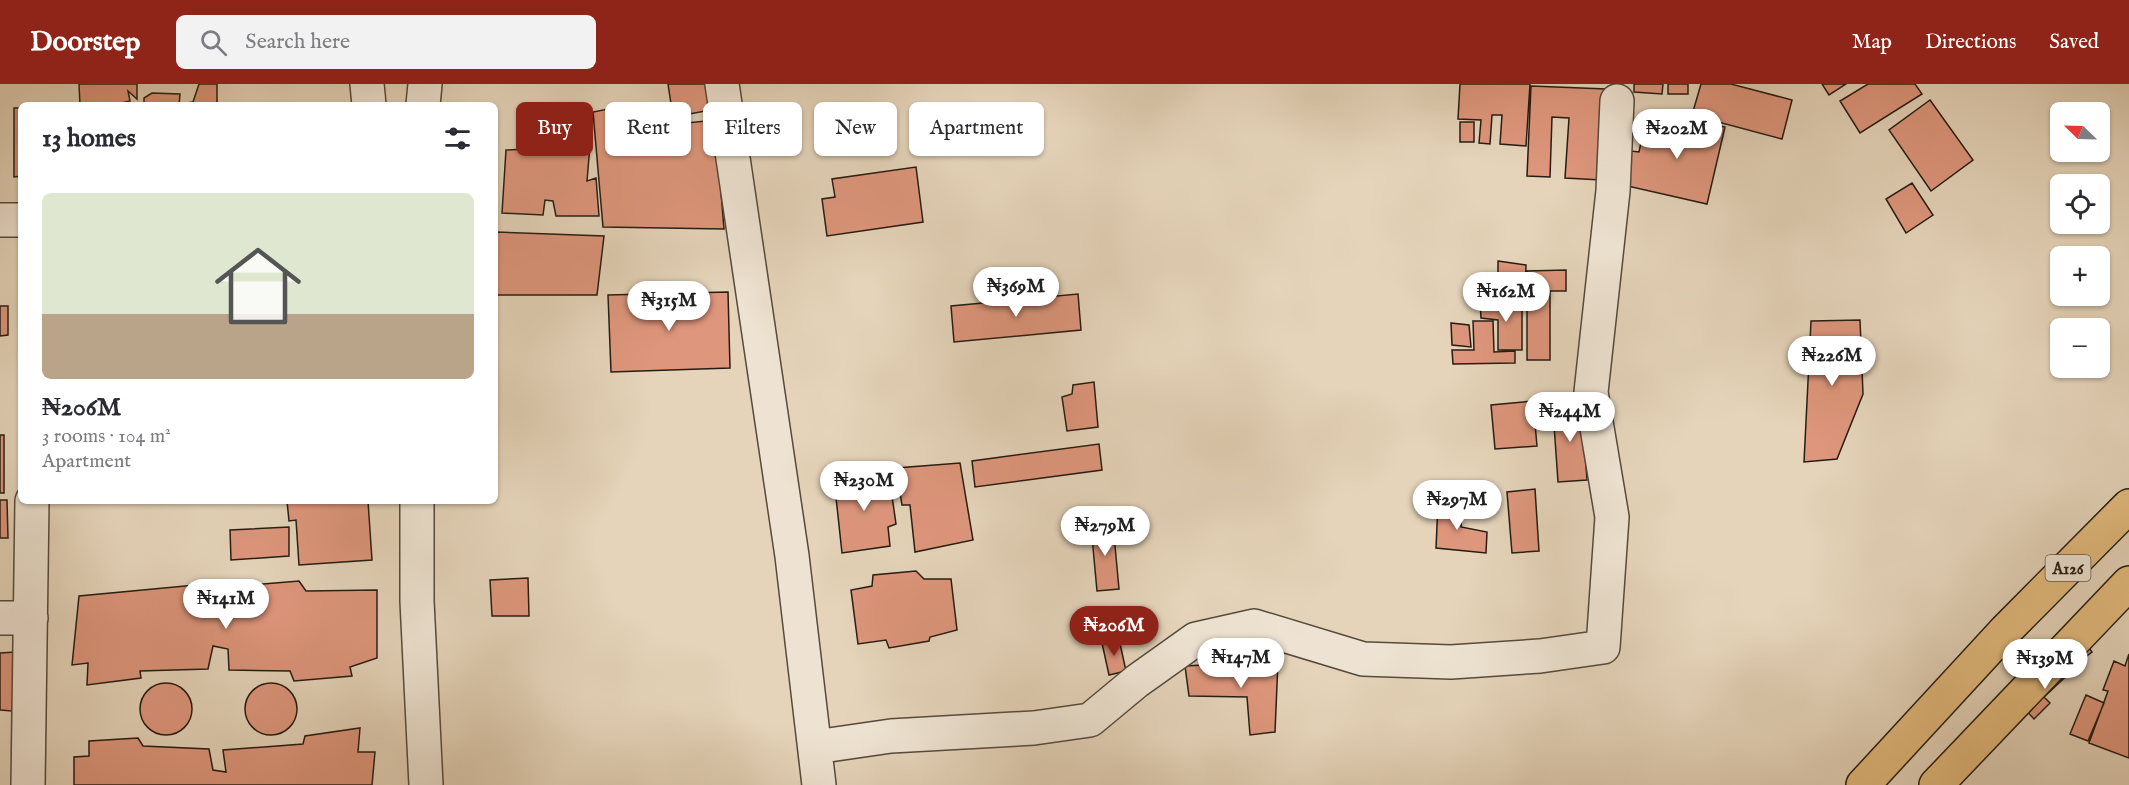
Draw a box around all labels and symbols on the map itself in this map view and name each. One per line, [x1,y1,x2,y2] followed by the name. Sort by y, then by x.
[2050,102,2110,162] north arrow
[1635,109,1719,160] pin: ₦202M
[974,267,1058,318] pin: ₦369M
[1464,272,1548,323] pin: ₦162M
[627,281,711,332] pin: ₦315M
[1790,336,1874,387] pin: ₦226M
[1528,392,1612,443] pin: ₦244M
[822,461,906,512] pin: ₦230M
[1415,480,1499,531] pin: ₦297M
[1063,506,1147,557] pin: ₦279M
[2046,555,2090,581] road number: A126
[184,579,268,630] pin: ₦141M
[1072,606,1156,657] pin: ₦206M
[1199,638,1283,689] pin: ₦147M
[2003,639,2087,690] pin: ₦139M

